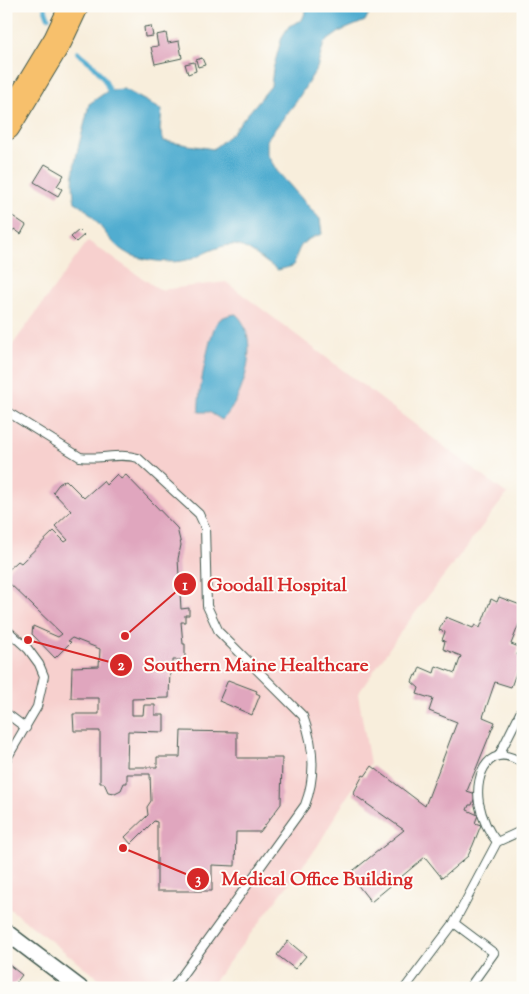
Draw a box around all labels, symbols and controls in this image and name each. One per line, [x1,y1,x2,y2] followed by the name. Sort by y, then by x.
[173,567,357,601] callout: Goodall Hospital
[207,573,348,600] text: Goodall Hospital
[182,576,188,597] text: 1
[108,648,378,682] callout: Southern Maine Healthcare
[143,653,369,680] text: Southern Maine Healthcare
[117,656,125,677] text: 2
[186,862,422,896] callout: Medical Office Building
[221,867,414,894] text: Medical Office Building
[195,870,201,891] text: 3

